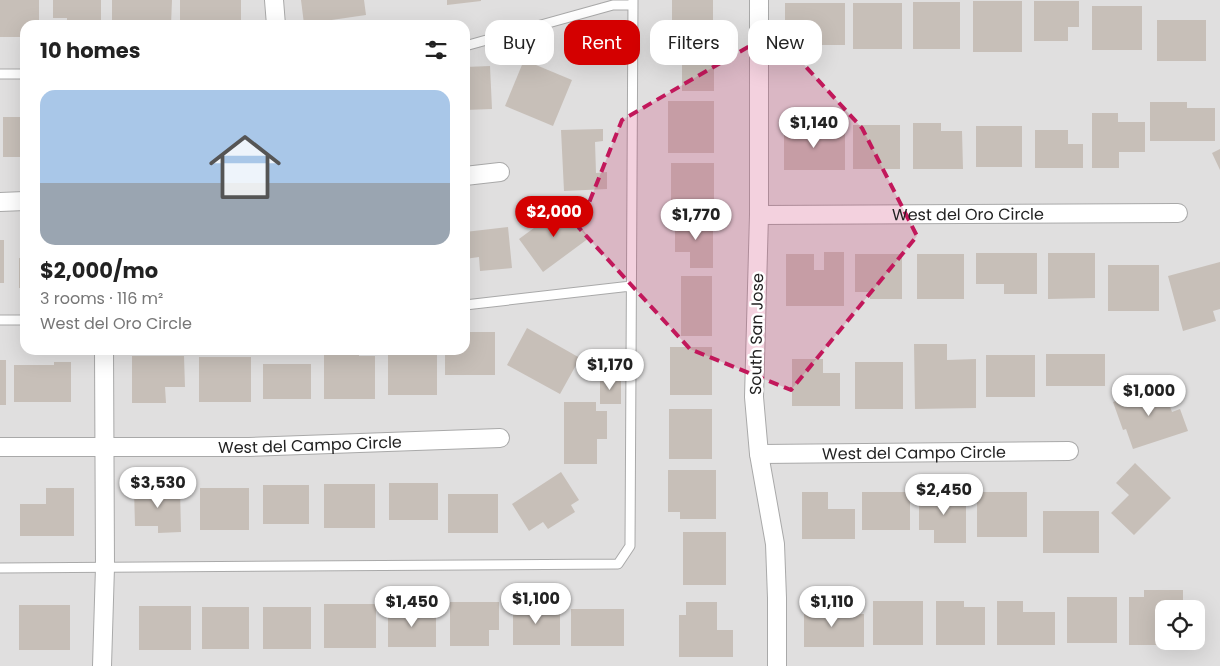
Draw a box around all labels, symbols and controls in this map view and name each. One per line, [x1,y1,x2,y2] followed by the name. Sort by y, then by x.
[485,20,554,65] chip: Buy
[564,20,640,65] chip: Rent
[650,20,738,65] chip: Filters
[748,20,822,65] chip: New
[40,36,140,65] text: 10 homes
[422,36,450,64] icon: filters
[773,106,855,149] pin: $1,140
[790,111,838,134] text: $1,140
[200,122,290,212] icon: home
[513,196,595,238] pin: $2,000
[655,198,737,241] pin: $1,770
[526,200,582,223] text: $2,000
[672,203,720,226] text: $1,770
[892,203,1044,226] street label: West del Oro Circle
[40,256,158,285] text: $2,000/mo
[744,273,769,395] street label: South San Jose
[40,287,163,310] text: 3 rooms · 116 m²
[40,312,192,335] text: West del Oro Circle
[569,348,651,391] pin: $1,170
[587,353,633,376] text: $1,170
[1108,374,1190,417] pin: $1,000
[1123,379,1175,402] text: $1,000
[218,431,402,459] street label: West del Campo Circle
[822,441,1006,465] street label: West del Campo Circle
[117,466,199,509] pin: $3,530
[130,471,186,494] text: $3,530
[903,474,985,516] pin: $2,450
[916,478,972,501] text: $2,450
[495,582,577,625] pin: $1,100
[371,586,453,628] pin: $1,450
[791,586,873,628] pin: $1,110
[512,587,560,610] text: $1,100
[386,590,438,613] text: $1,450
[810,590,854,613] text: $1,110
[1155,600,1205,650] map controls
[1155,600,1205,650] button: locate

